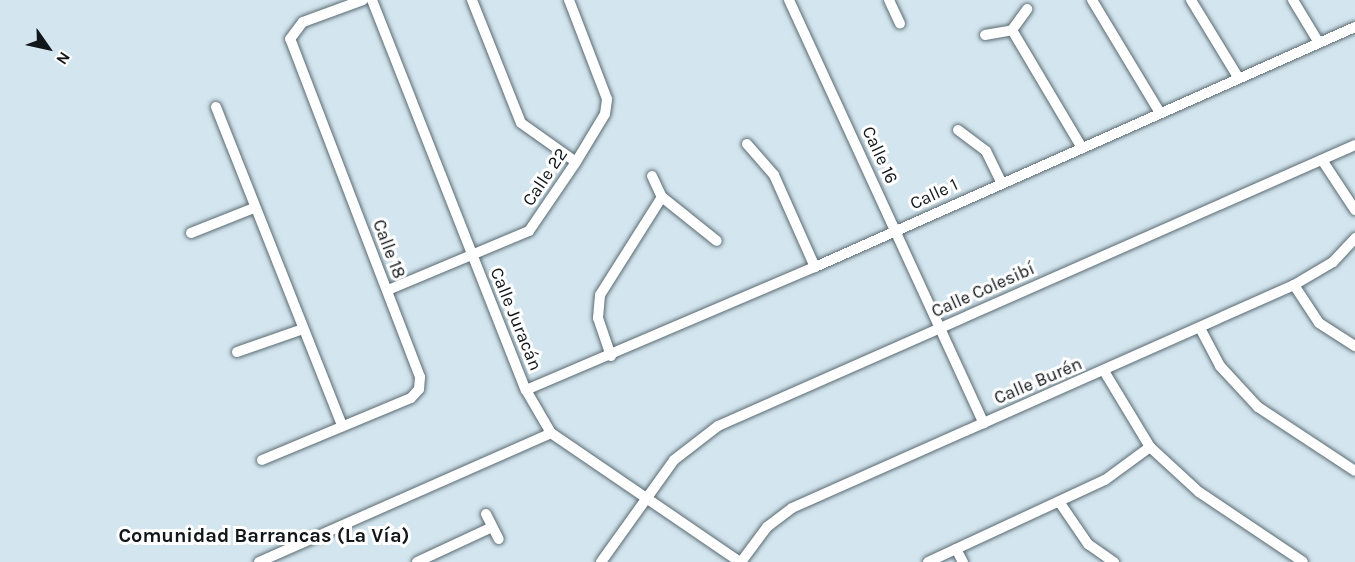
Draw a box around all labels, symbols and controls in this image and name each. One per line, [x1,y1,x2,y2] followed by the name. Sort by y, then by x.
[18,18,78,78] north arrow
[52,48,74,68] text: N
[857,123,903,187] street label: Calle 16
[518,144,572,210] street label: Calle 22
[907,174,961,214] street label: Calle 1
[368,216,410,282] street label: Calle 18
[928,258,1038,322] street label: Calle Colesibí
[486,264,546,374] street label: Calle Juracán
[991,353,1085,409] street label: Calle Burén
[118,523,410,547] district label: Comunidad Barrancas (La Vía)

